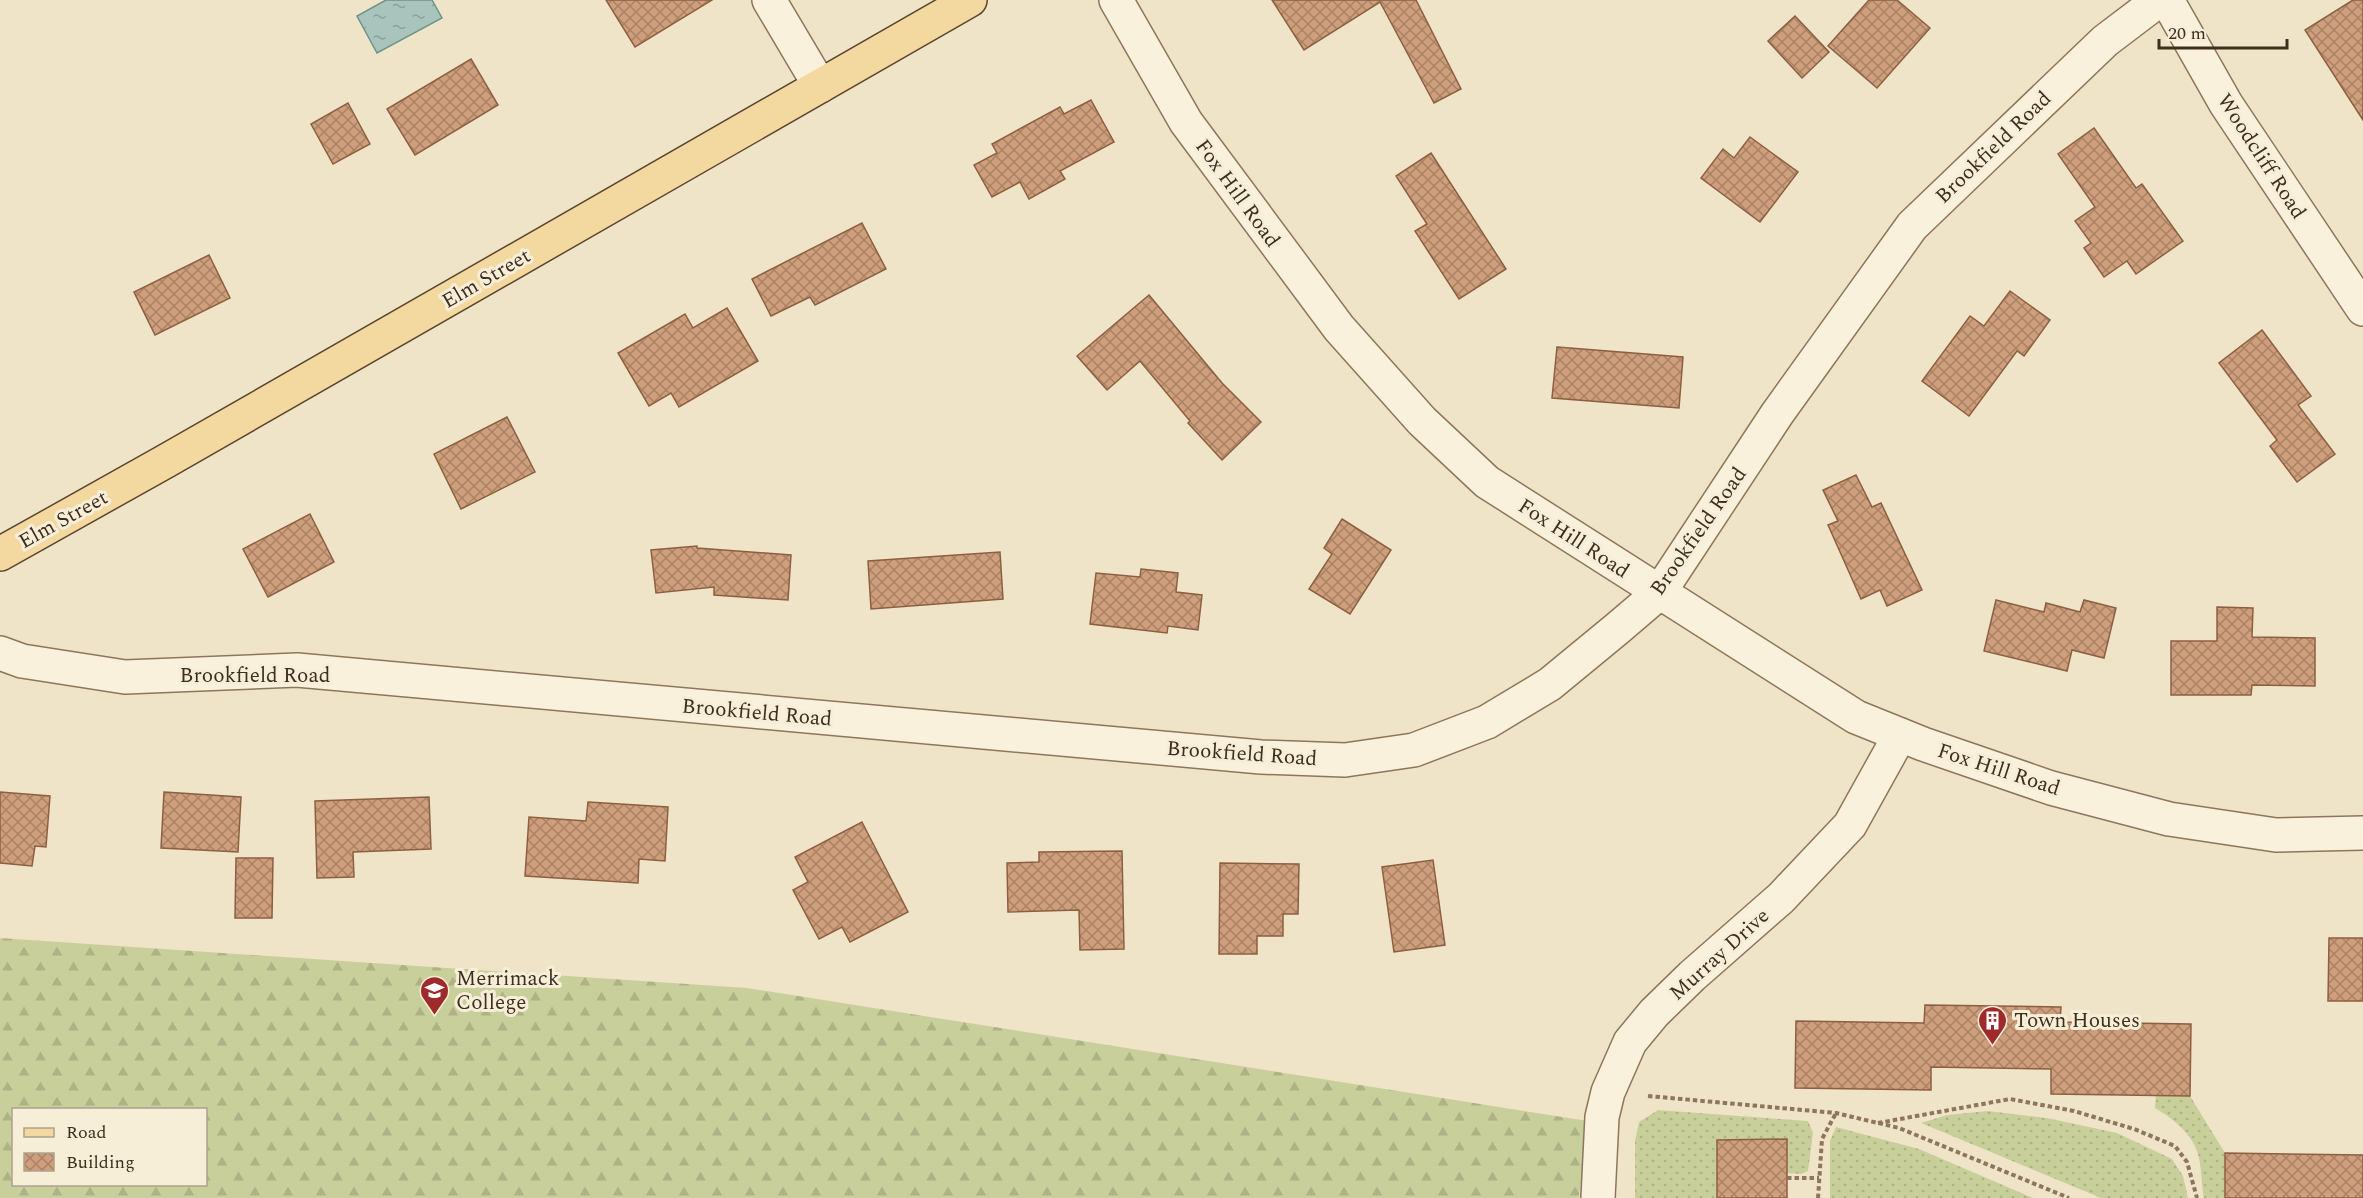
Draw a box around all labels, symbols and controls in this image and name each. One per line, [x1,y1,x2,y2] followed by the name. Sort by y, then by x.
[2159,12,2286,50] scale bar
[2168,20,2206,47] text: 20 m
[1928,84,2059,212] street label: Brookfield Road
[2208,87,2314,226] street label: Woodcliff Road
[1187,133,1288,255] street label: Fox Hill Road
[436,240,537,317] street label: Elm Street
[1642,461,1755,603] street label: Brookfield Road
[13,482,114,558] street label: Elm Street
[1511,491,1636,587] street label: Fox Hill Road
[180,660,330,692] street label: Brookfield Road
[680,690,833,736] street label: Brookfield Road
[1166,733,1318,775] street label: Brookfield Road
[1933,735,2064,805] street label: Fox Hill Road
[1662,901,1777,1009] street label: Murray Drive
[456,963,560,1019] place label: Merrimack College
[419,974,451,1016] school or university icon: Merrimack College
[1977,1004,2009,1046] building icon: Town Houses
[2014,1005,2140,1037] place label: Town Houses
[12,1108,207,1186] legend
[66,1119,107,1146] text: Road
[66,1149,135,1176] text: Building

